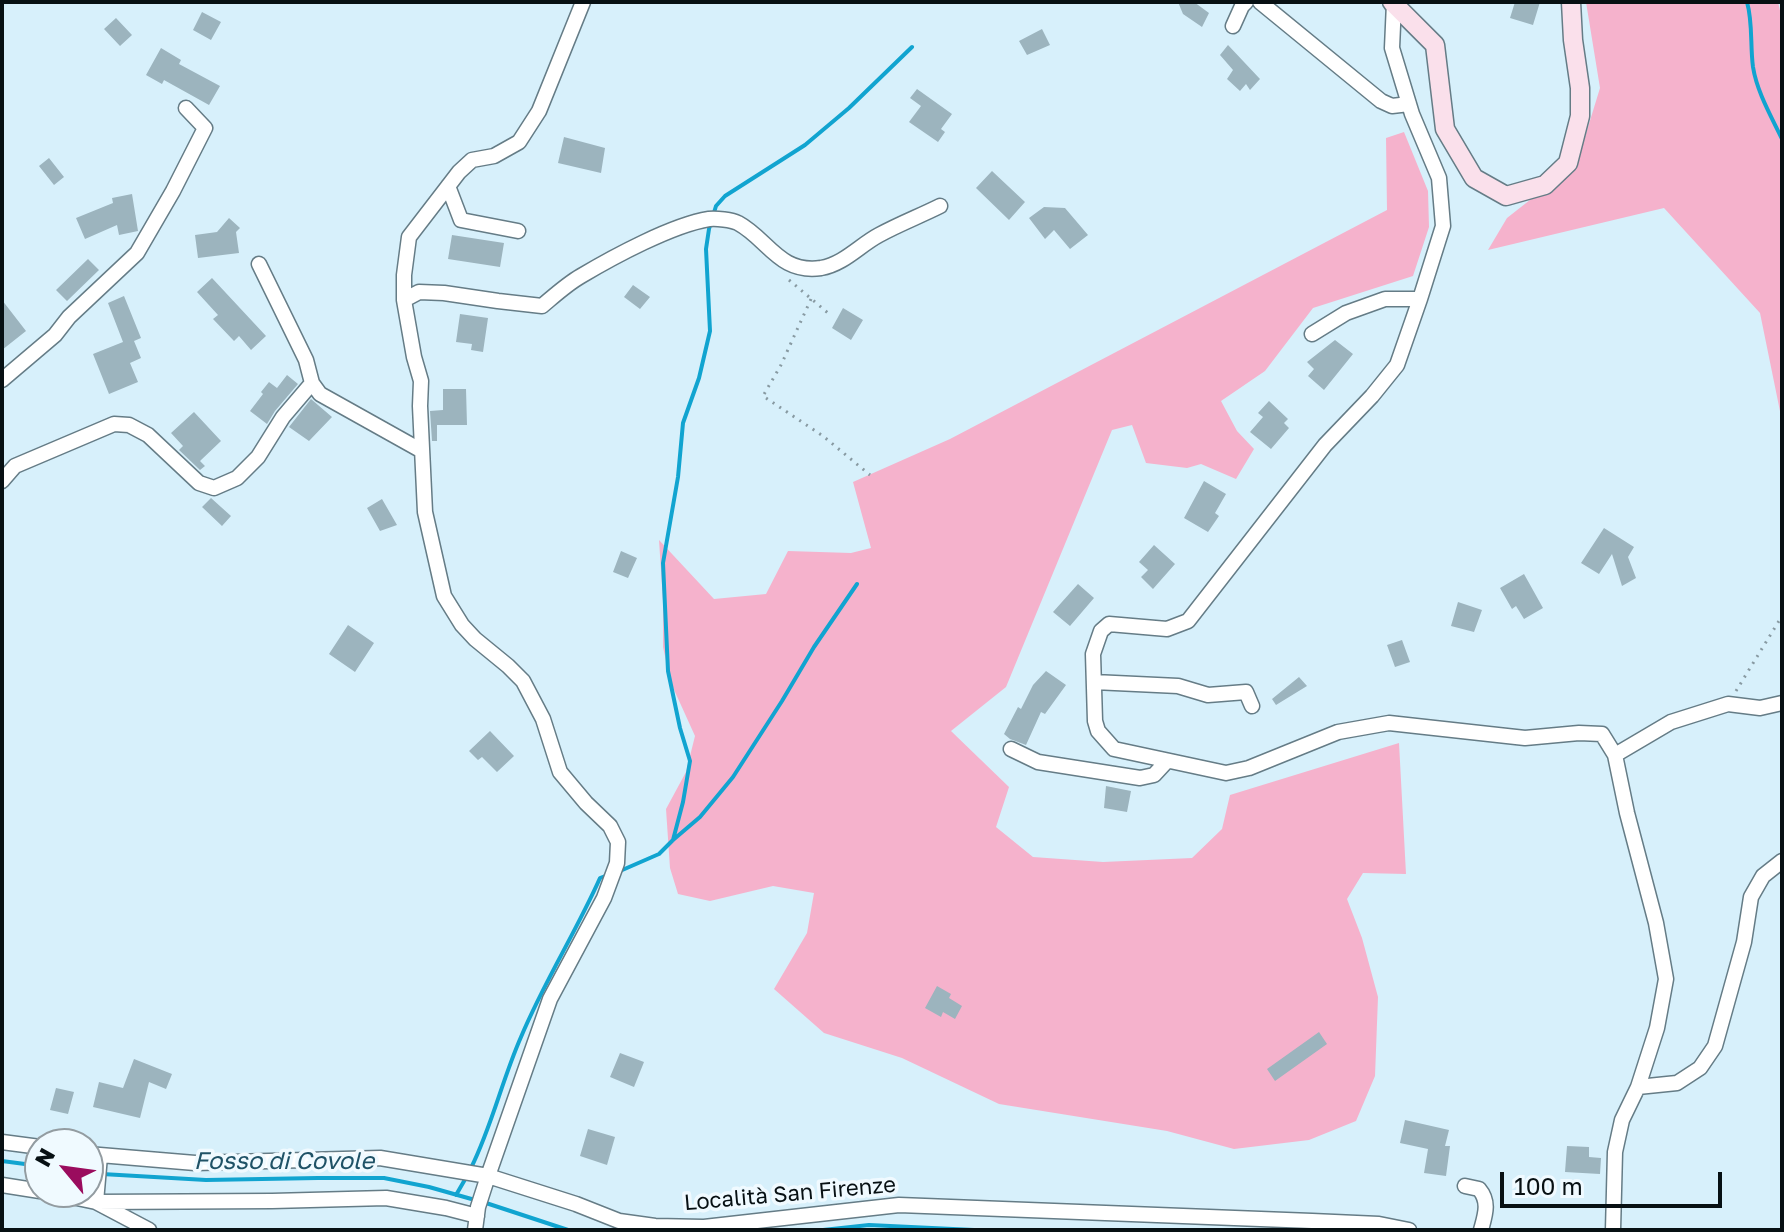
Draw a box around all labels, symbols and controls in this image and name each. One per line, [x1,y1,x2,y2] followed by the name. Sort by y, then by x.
[24,1128,104,1208] north arrow
[28,1143,60,1171] text: N
[194,1147,374,1175] water label: Fosso di Covole
[1504,1156,1726,1206] scale bar
[1514,1171,1583,1200] text: 100 m
[683,1172,897,1216] street label: Località San Firenze

